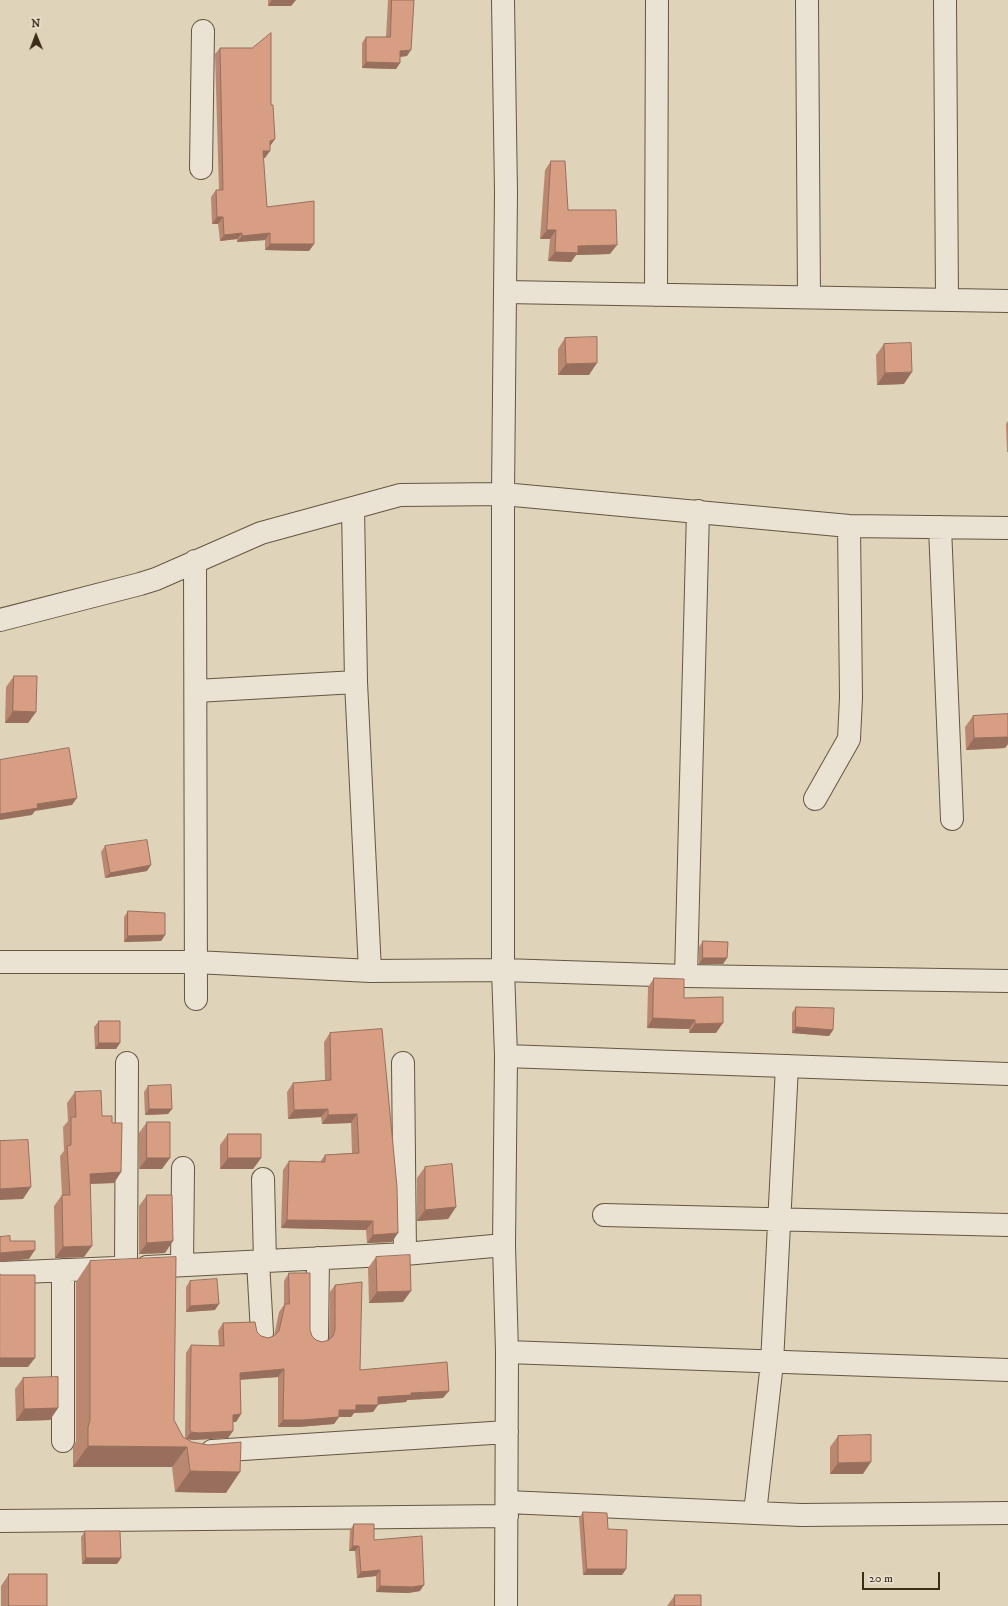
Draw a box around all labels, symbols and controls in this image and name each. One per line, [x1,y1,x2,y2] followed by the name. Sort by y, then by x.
[16,16,56,56] north arrow
[31,17,40,31] text: N
[864,1564,942,1590] scale bar
[869,1571,893,1586] text: 20 m

